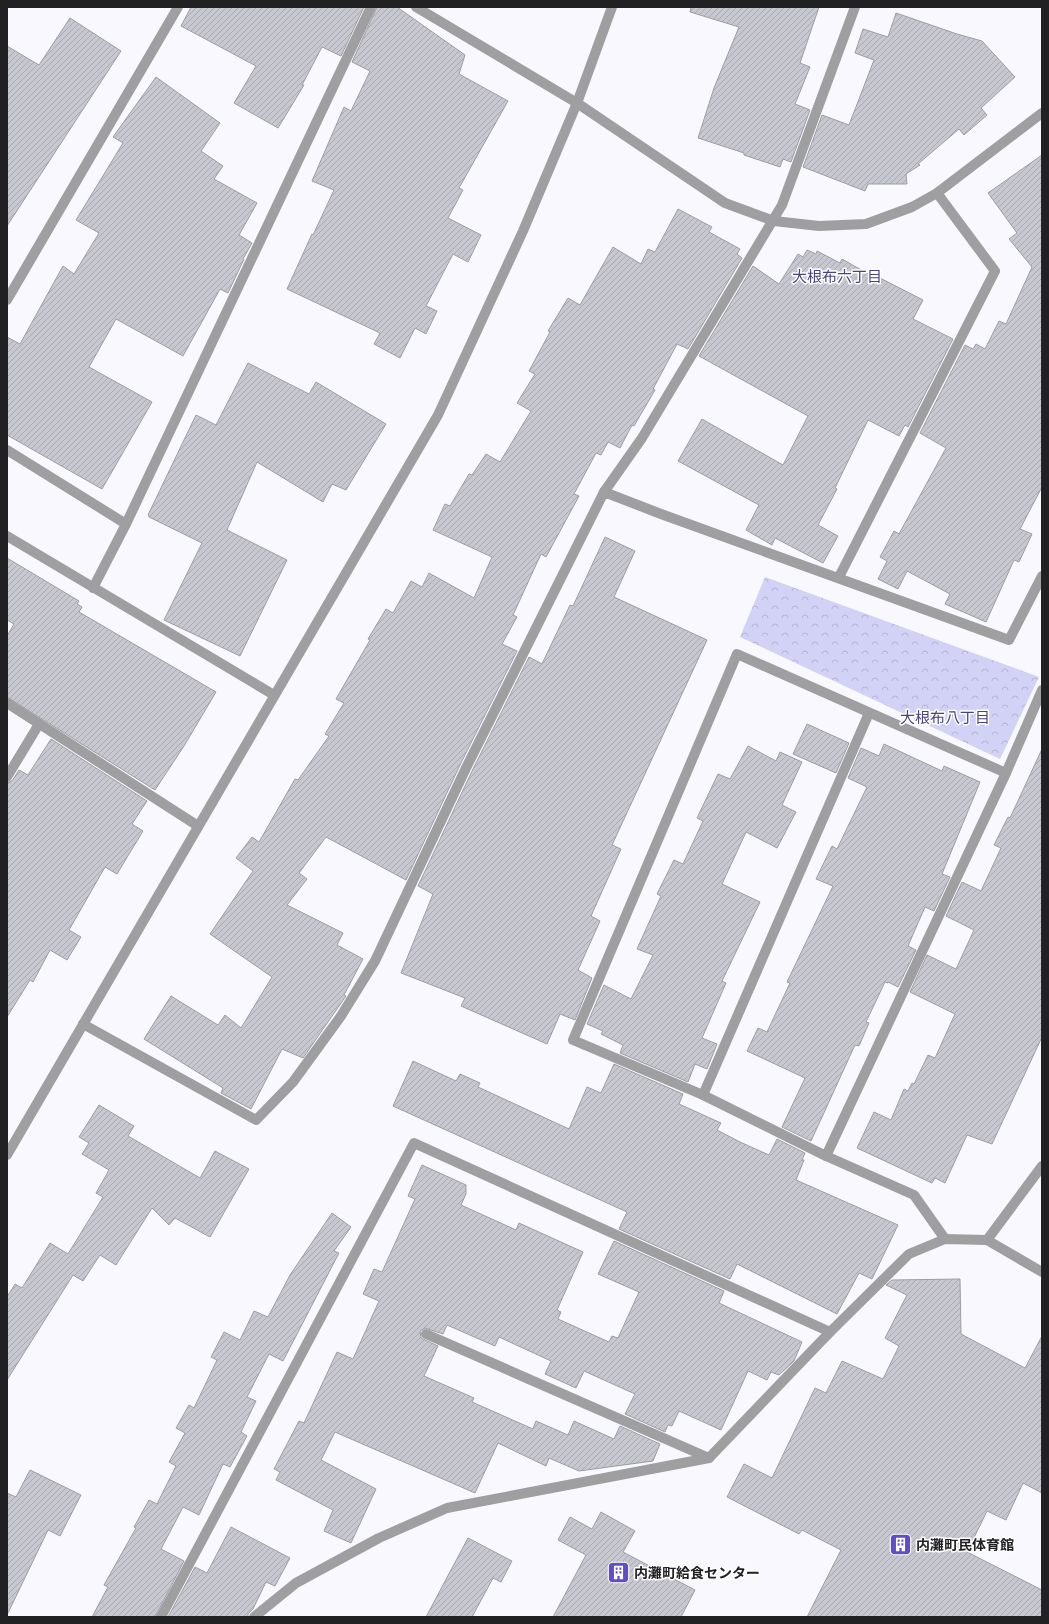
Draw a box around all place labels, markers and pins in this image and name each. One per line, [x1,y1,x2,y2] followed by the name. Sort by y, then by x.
[888,1532,914,1558] building icon: 内灘町民体育館
[916,1535,1014,1554] place label: 内灘町民体育館
[606,1560,632,1586] building icon: 内灘町給食センター
[634,1563,760,1582] place label: 内灘町給食センター

